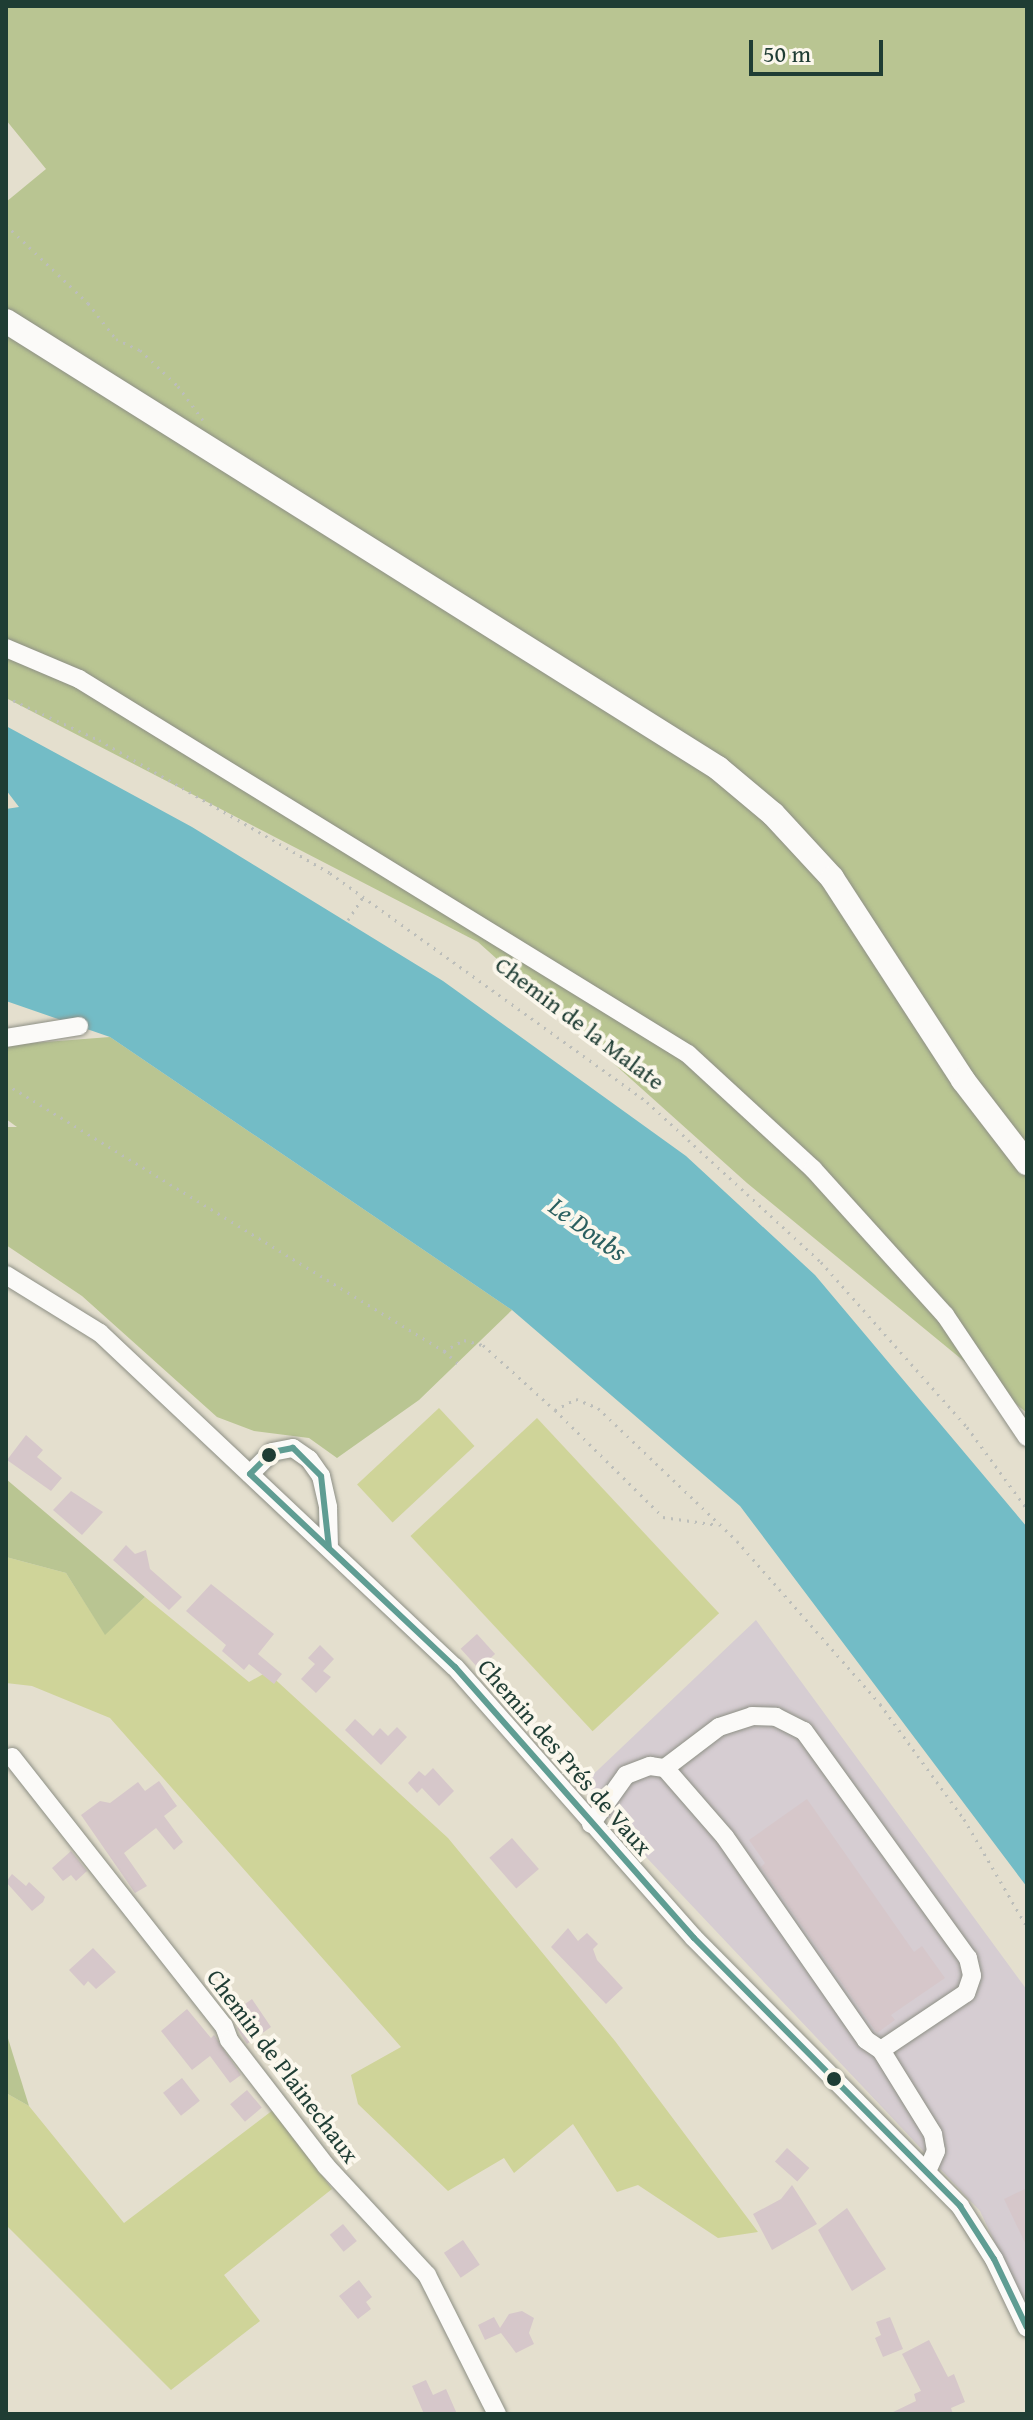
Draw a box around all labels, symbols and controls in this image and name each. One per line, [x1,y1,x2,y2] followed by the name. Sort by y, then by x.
[753,24,887,74] scale bar
[763,36,811,71] text: 50 m
[490,950,670,1096] street label: Chemin de la Malate
[543,1190,633,1268] water label: Le Doubs
[261,1447,277,1463] unlabelled marker
[472,1653,658,1861] street label: Chemin des Prés de Vaux
[201,1963,365,2169] street label: Chemin de Plainechaux
[826,2071,842,2087] unlabelled marker

